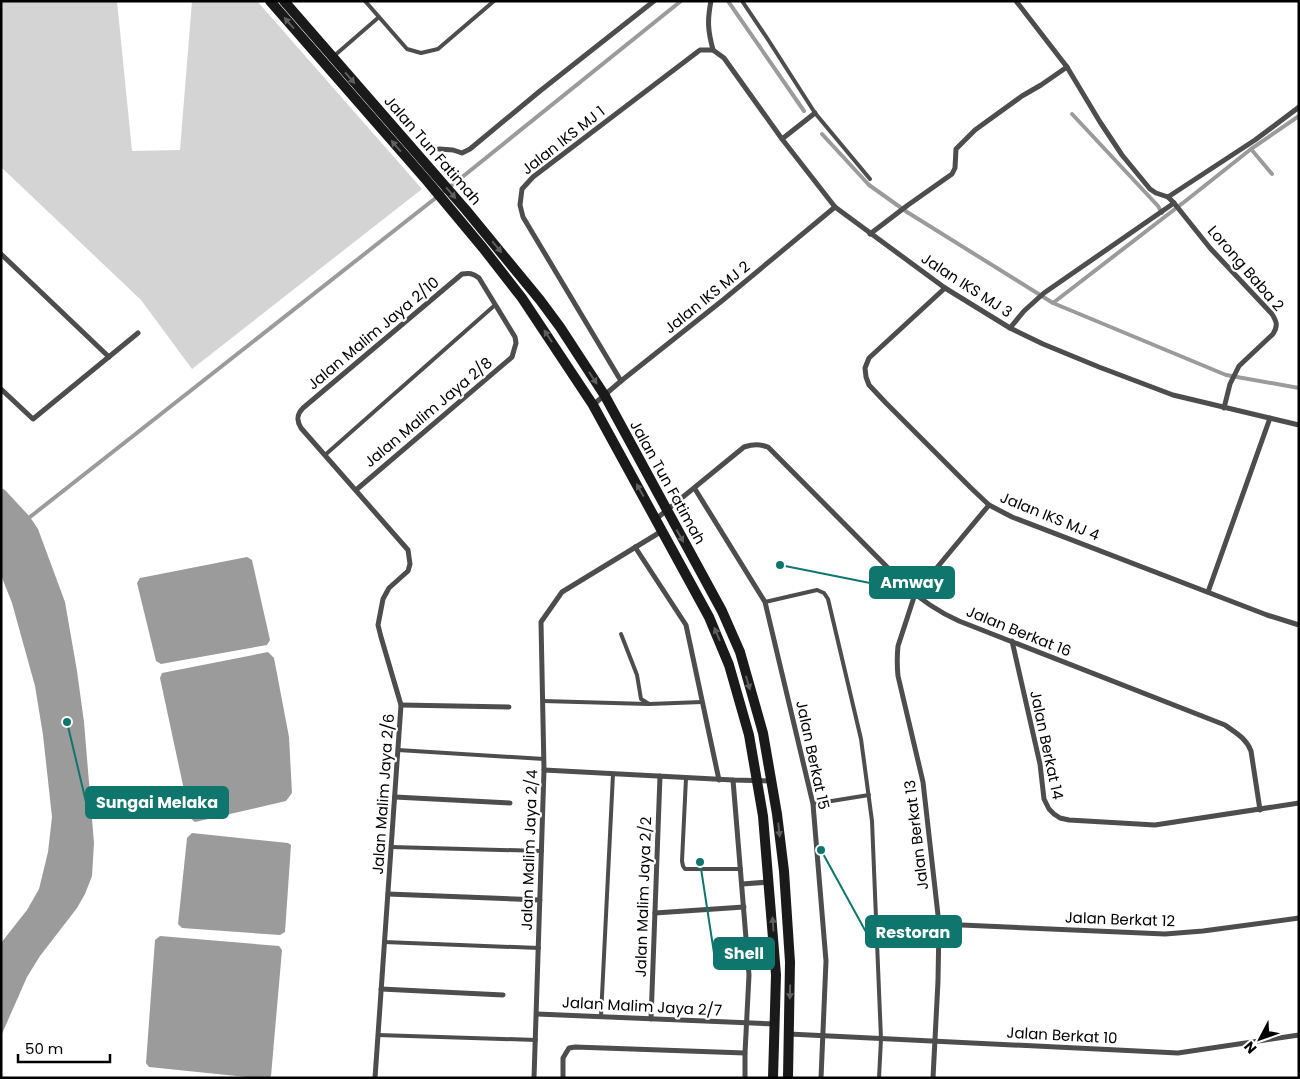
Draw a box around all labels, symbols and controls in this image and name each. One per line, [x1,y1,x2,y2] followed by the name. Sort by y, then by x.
[283,18,295,30] one-way arrow
[344,71,356,83] one-way arrow
[380,91,486,209] street label: Jalan Tun Fatimah
[517,101,609,179] street label: Jalan IKS MJ 1
[390,140,402,152] one-way arrow
[445,186,457,198] one-way arrow
[1203,221,1289,315] street label: Lorong Baba 2
[492,241,503,254] one-way arrow
[917,248,1017,322] street label: Jalan IKS MJ 3
[660,256,754,338] street label: Jalan IKS MJ 2
[303,272,443,394] street label: Jalan Malim Jaya 2/10
[543,329,553,343] one-way arrow
[359,352,497,472] street label: Jalan Malim Jaya 2/8
[588,372,598,385] one-way arrow
[625,416,711,548] street label: Jalan Tun Fatimah
[636,484,645,497] one-way arrow
[997,487,1103,545] street label: Jalan IKS MJ 4
[676,529,685,542] one-way arrow
[870,567,954,598] callout: Amway
[880,571,945,594] text: Amway
[963,600,1075,662] street label: Jalan Berkat 16
[712,627,720,641] one-way arrow
[745,675,753,690] one-way arrow
[1025,688,1069,802] street label: Jalan Berkat 14
[791,698,835,812] street label: Jalan Berkat 15
[367,713,399,875] street label: Jalan Malim Jaya 2/6
[516,769,542,931] street label: Jalan Malim Jaya 2/4
[899,779,933,891] street label: Jalan Berkat 13
[86,787,228,818] callout: Sungai Melaka
[96,791,218,814] text: Sungai Melaka
[630,816,656,978] street label: Jalan Malim Jaya 2/2
[775,822,783,838] one-way arrow
[1064,907,1176,931] street label: Jalan Berkat 12
[769,916,777,932] one-way arrow
[866,916,961,947] callout: Restoran
[876,921,950,944] text: Restoran
[714,938,774,969] callout: Shell
[724,942,764,965] text: Shell
[786,984,794,1000] one-way arrow
[562,991,722,1021] street label: Jalan Malim Jaya 2/7
[1235,1014,1285,1064] north arrow
[1006,1022,1118,1048] street label: Jalan Berkat 10
[18,1032,110,1064] scale bar
[1239,1037,1261,1058] text: N
[25,1038,63,1059] text: 50 m

